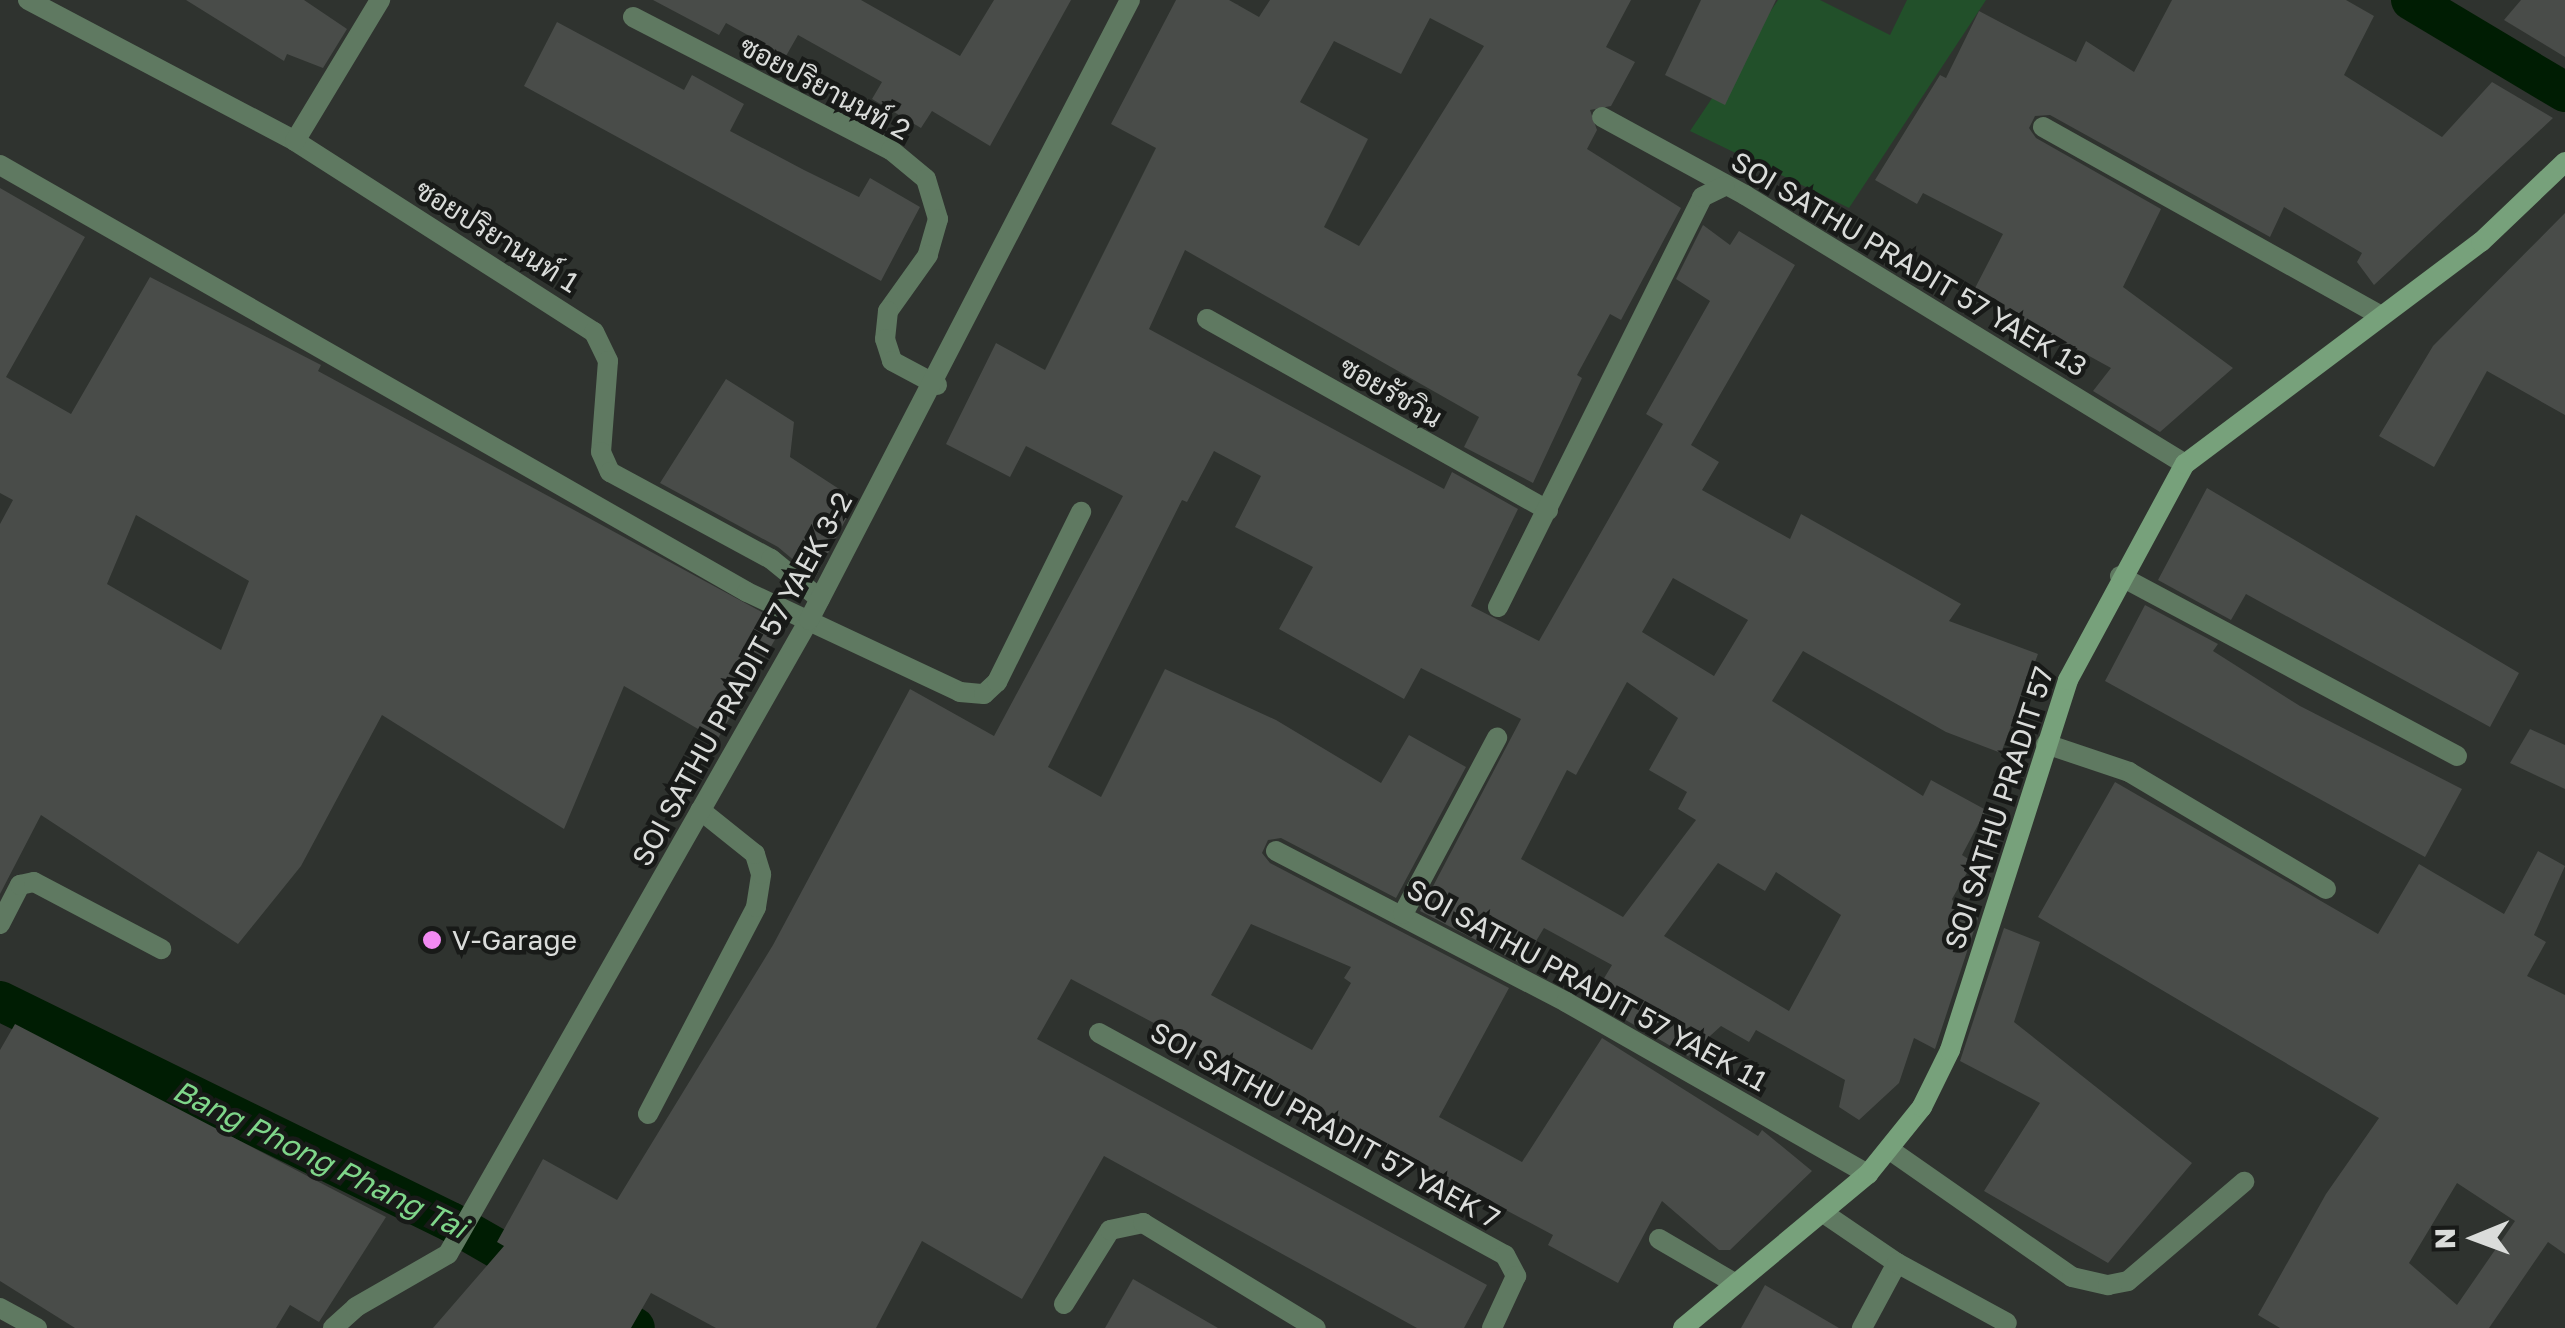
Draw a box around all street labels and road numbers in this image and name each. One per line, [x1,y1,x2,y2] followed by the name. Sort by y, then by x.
[734,29,916,147] street label: ซอยปริยานนท์ 2
[1725,144,2093,384] street label: SOI SATHU PRADIT 57 YAEK 13
[409,173,585,299] street label: ซอยปริยานนท์ 1
[1334,349,1448,435] street label: ซอยรัชวิน
[625,486,859,872] street label: SOI SATHU PRADIT 57 YAEK 3-2
[1937,663,2061,953] street label: SOI SATHU PRADIT 57
[1401,872,1773,1098] street label: SOI SATHU PRADIT 57 YAEK 11
[1145,1015,1505,1235] street label: SOI SATHU PRADIT 57 YAEK 7

